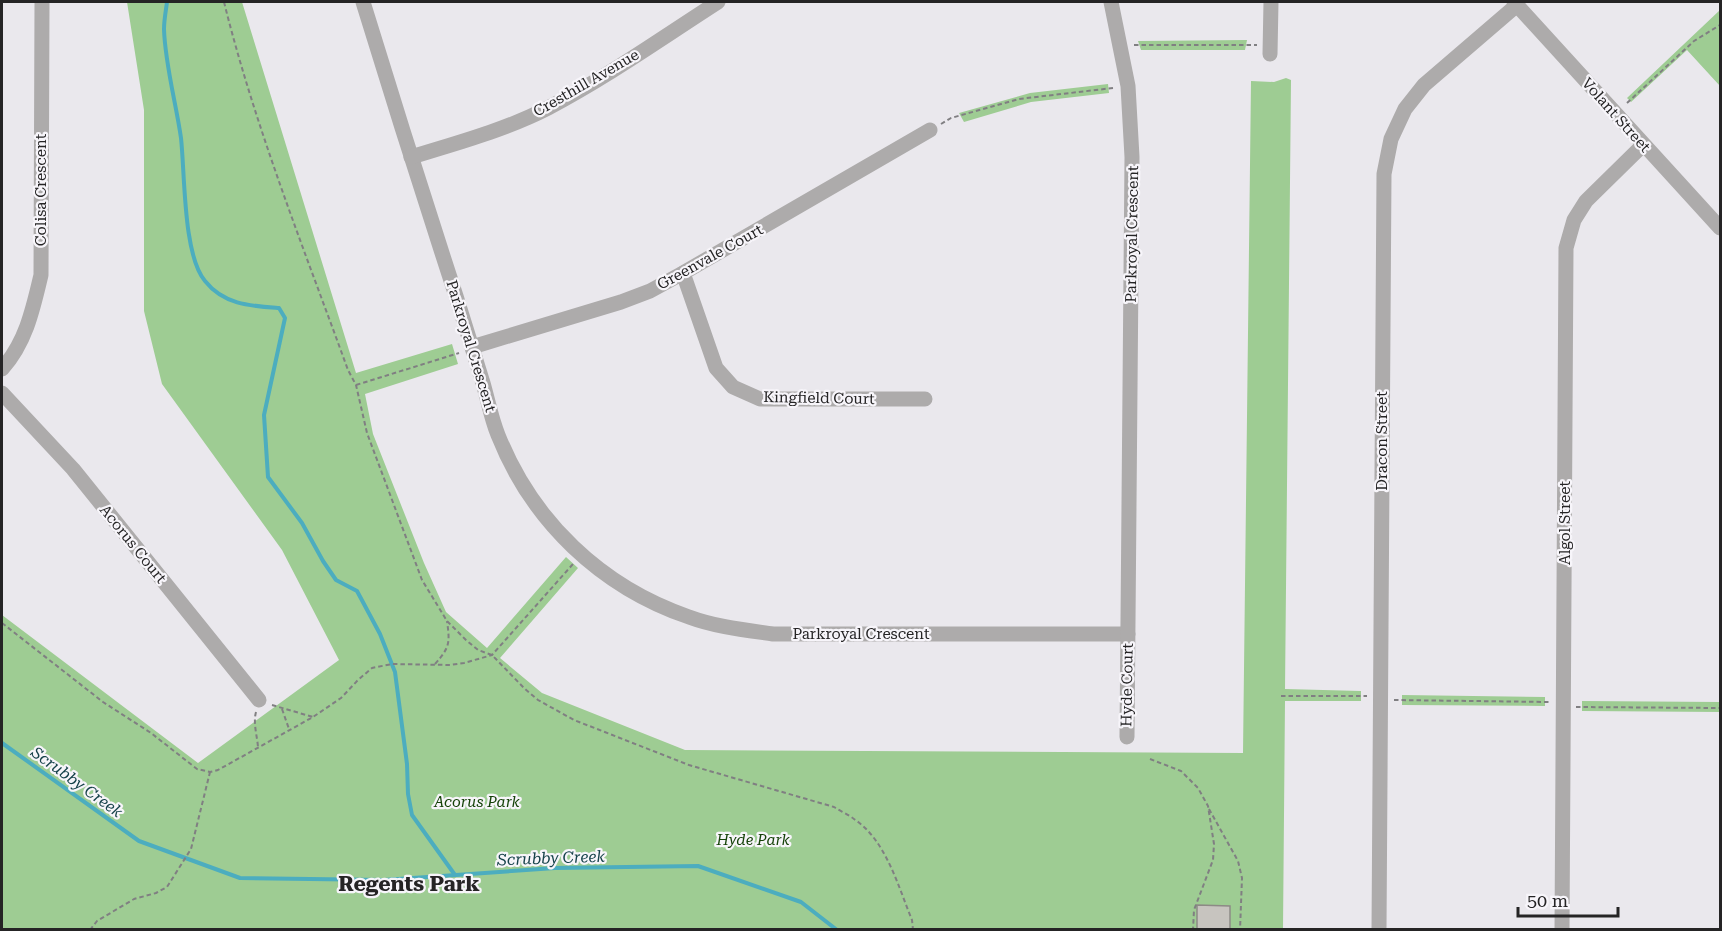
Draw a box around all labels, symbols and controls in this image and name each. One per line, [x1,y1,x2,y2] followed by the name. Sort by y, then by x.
[530,45,642,121] street label: Cresthill Avenue
[1578,74,1654,156] street label: Volant Street
[32,133,50,246] street label: Colisa Crescent
[1122,165,1142,303] street label: Parkroyal Crescent
[654,220,766,294] street label: Greenvale Court
[442,278,500,415] street label: Parkroyal Crescent
[763,388,875,408] street label: Kingfield Court
[1373,391,1391,491] street label: Dracon Street
[1556,481,1574,565] street label: Algol Street
[96,501,170,587] street label: Acorus Court
[792,625,930,643] street label: Parkroyal Crescent
[1117,642,1137,727] street label: Hyde Court
[27,742,127,822] water label: Scrubby Creek
[433,793,521,811] park label: Acorus Park
[715,831,790,849] park label: Hyde Park
[496,847,606,869] water label: Scrubby Creek
[338,872,480,896] district label: Regents Park
[1518,880,1618,918] scale bar
[1527,890,1568,911] text: 50 m

